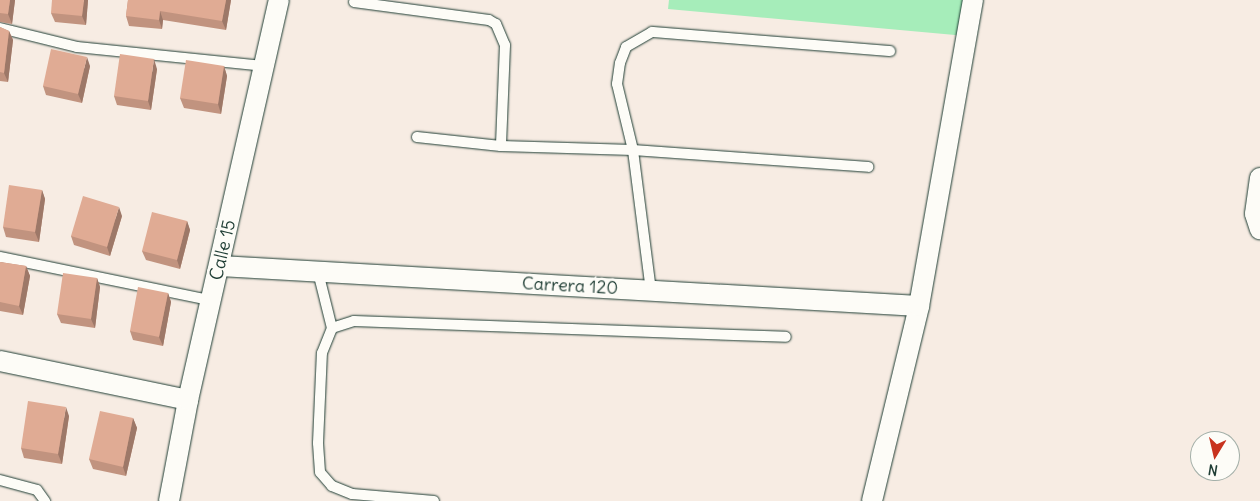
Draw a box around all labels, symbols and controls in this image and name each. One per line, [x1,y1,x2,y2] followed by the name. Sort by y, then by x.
[206,218,240,282] street label: Calle 15
[521,273,619,299] street label: Carrera 120
[1190,431,1240,481] north arrow
[1207,460,1219,479] text: N

